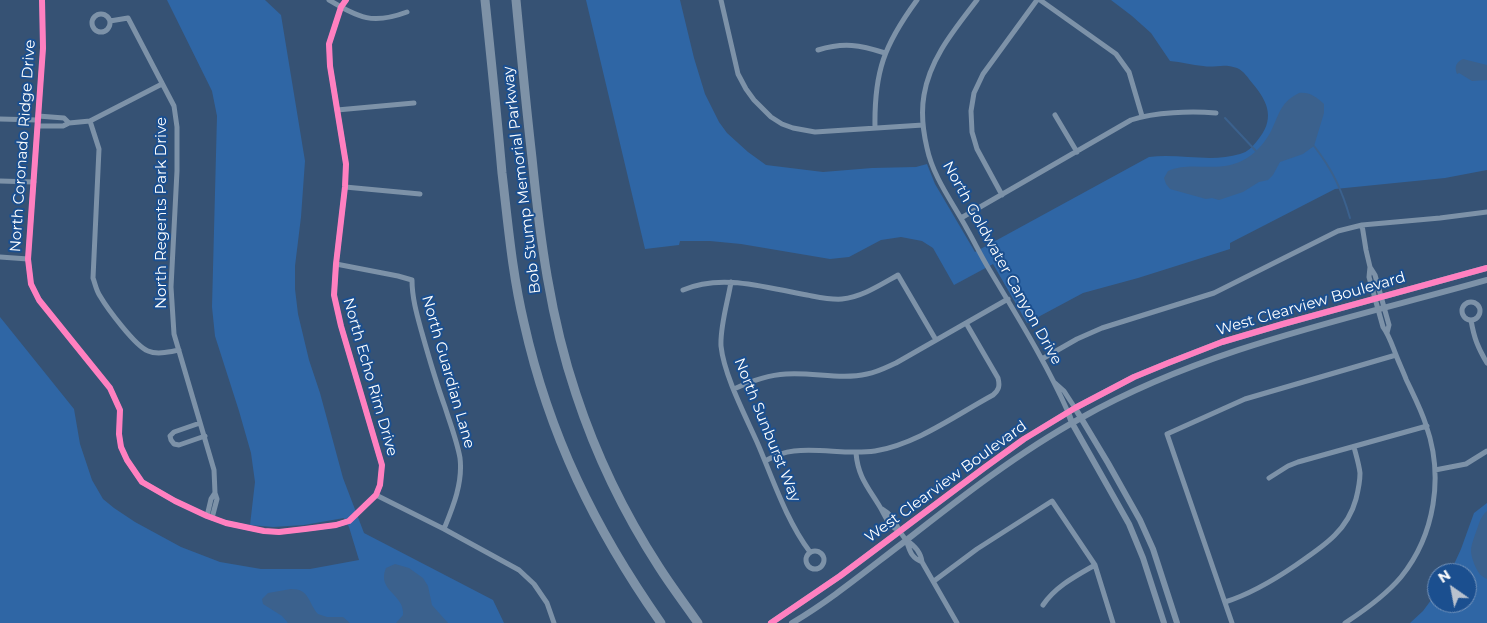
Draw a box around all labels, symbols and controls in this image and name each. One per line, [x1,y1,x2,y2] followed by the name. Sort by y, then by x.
[7,39,39,253] street label: North Coronado Ridge Drive
[499,65,545,295] street label: Bob Stump Memorial Parkway
[153,117,171,309] street label: North Regents Park Drive
[938,158,1066,368] street label: North Goldwater Canyon Drive
[1215,268,1407,340] street label: West Clearview Boulevard
[418,293,478,451] street label: North Guardian Lane
[339,296,401,458] street label: North Echo Rim Drive
[730,355,804,505] street label: North Sunburst Way
[862,417,1030,547] street label: West Clearview Boulevard
[1427,563,1477,613] north arrow
[1435,566,1454,587] text: N

